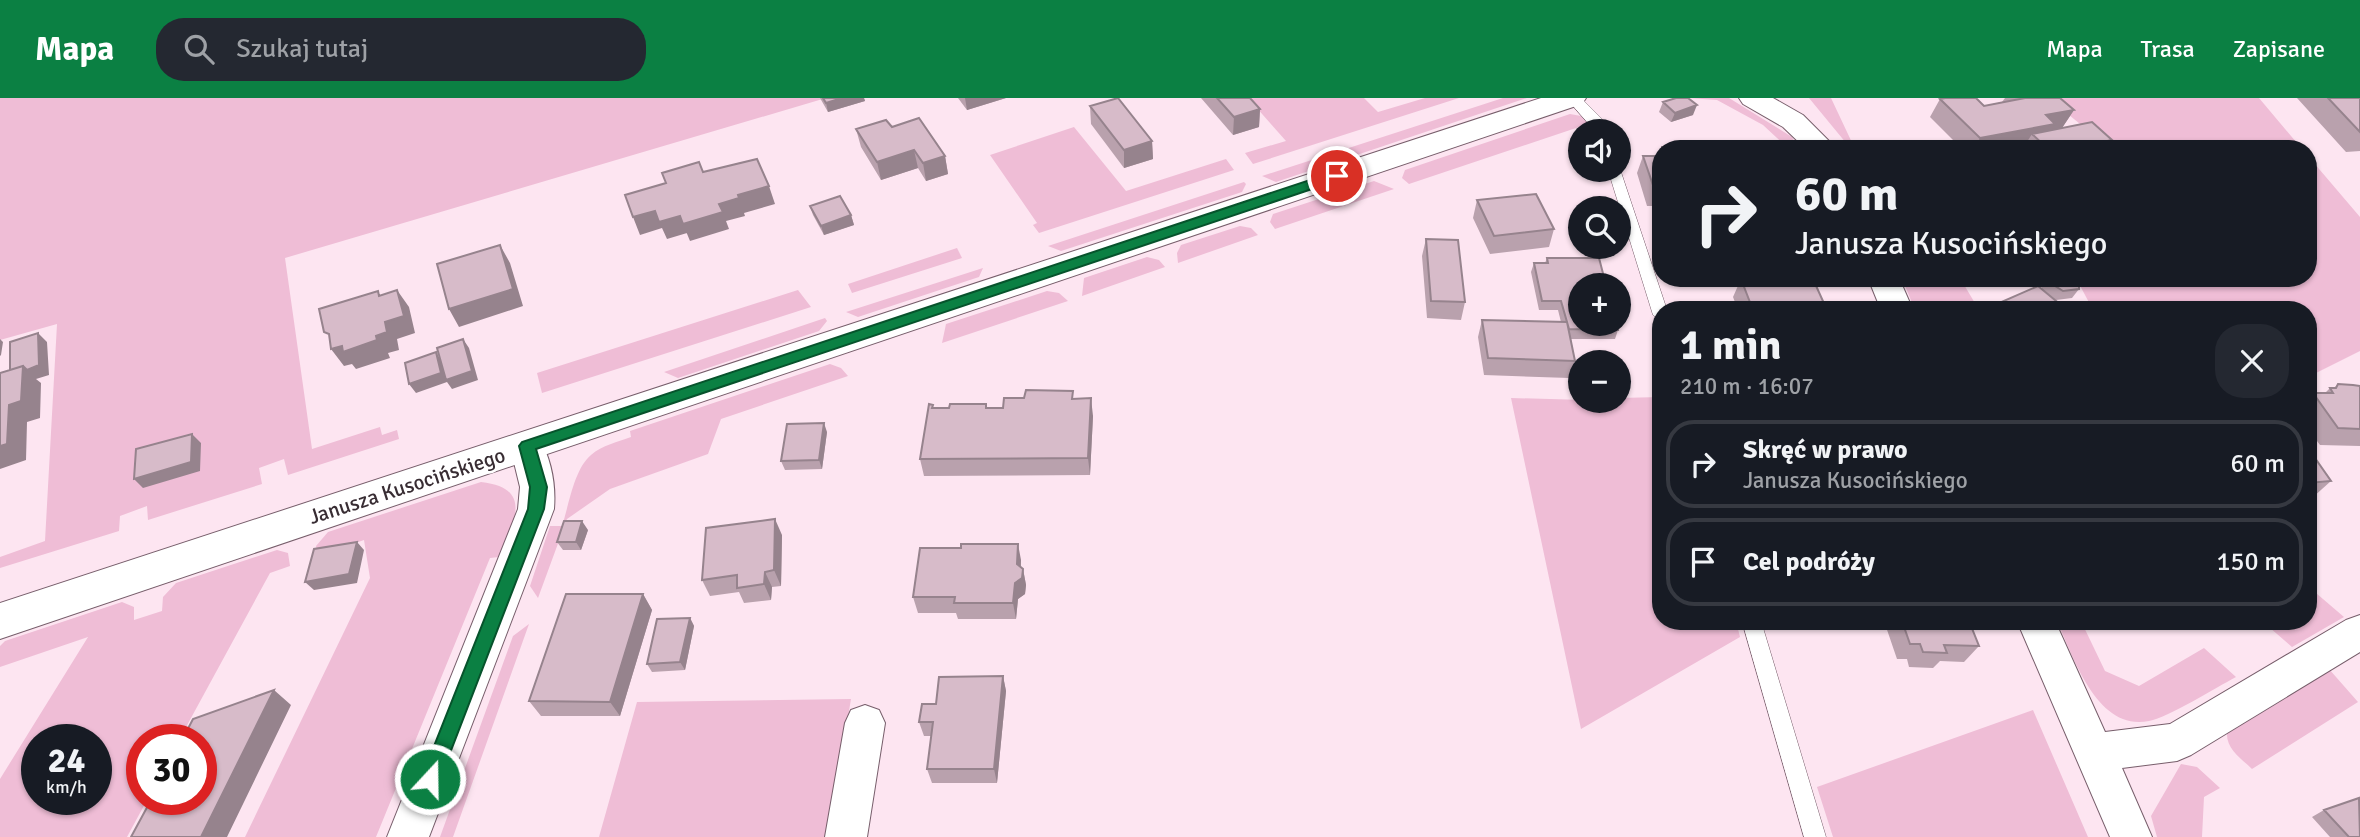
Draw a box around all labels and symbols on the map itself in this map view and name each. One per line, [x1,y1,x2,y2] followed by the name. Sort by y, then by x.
[1307,146,1367,206] pin
[305,442,509,530] street label: Janusza Kusocińskiego
[126,724,217,815] speed limit sign: 30
[393,742,467,816] position arrow

